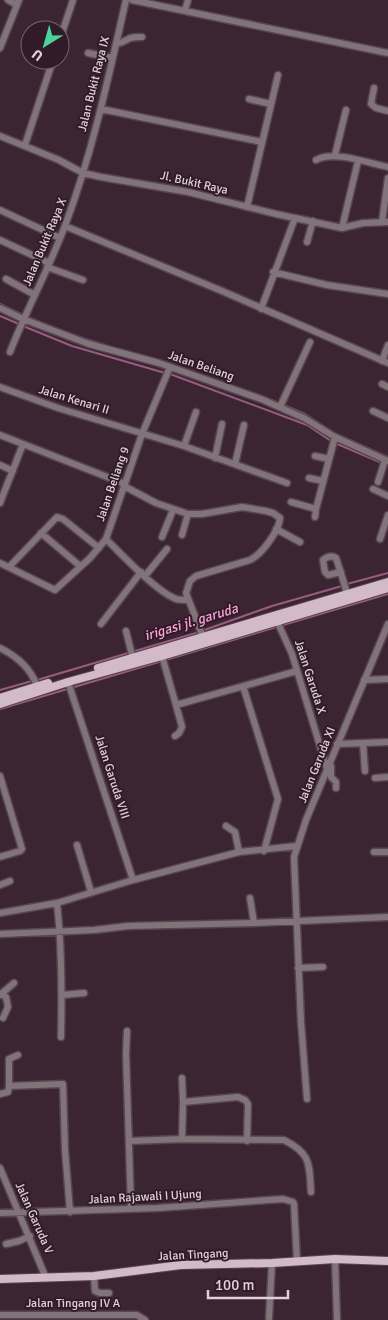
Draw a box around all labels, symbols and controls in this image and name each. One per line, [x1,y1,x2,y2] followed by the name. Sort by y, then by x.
[20,20,70,70] north arrow
[75,35,113,133] street label: Jalan Bukit Raya IX
[29,45,46,65] text: U
[159,168,229,198] street label: Jl. Bukit Raya
[20,196,70,288] street label: Jalan Bukit Raya X
[166,348,236,384] street label: Jalan Beliang
[37,382,111,418] street label: Jalan Kenari II
[93,445,133,523] street label: Jalan Beliang 9
[142,599,241,644] water label: irigasi jl. garuda
[291,638,329,716] street label: Jalan Garuda X
[295,725,339,805] street label: Jalan Garuda XI
[91,733,133,821] street label: Jalan Garuda VIII
[12,1180,56,1256] street label: Jalan Garuda V
[88,1187,202,1207] street label: Jalan Rajawali I Ujung
[157,1246,229,1264] street label: Jalan Tingang
[208,1268,288,1300] scale bar
[215,1276,255,1294] text: 100 m
[26,1296,121,1311] street label: Jalan Tingang IV A

